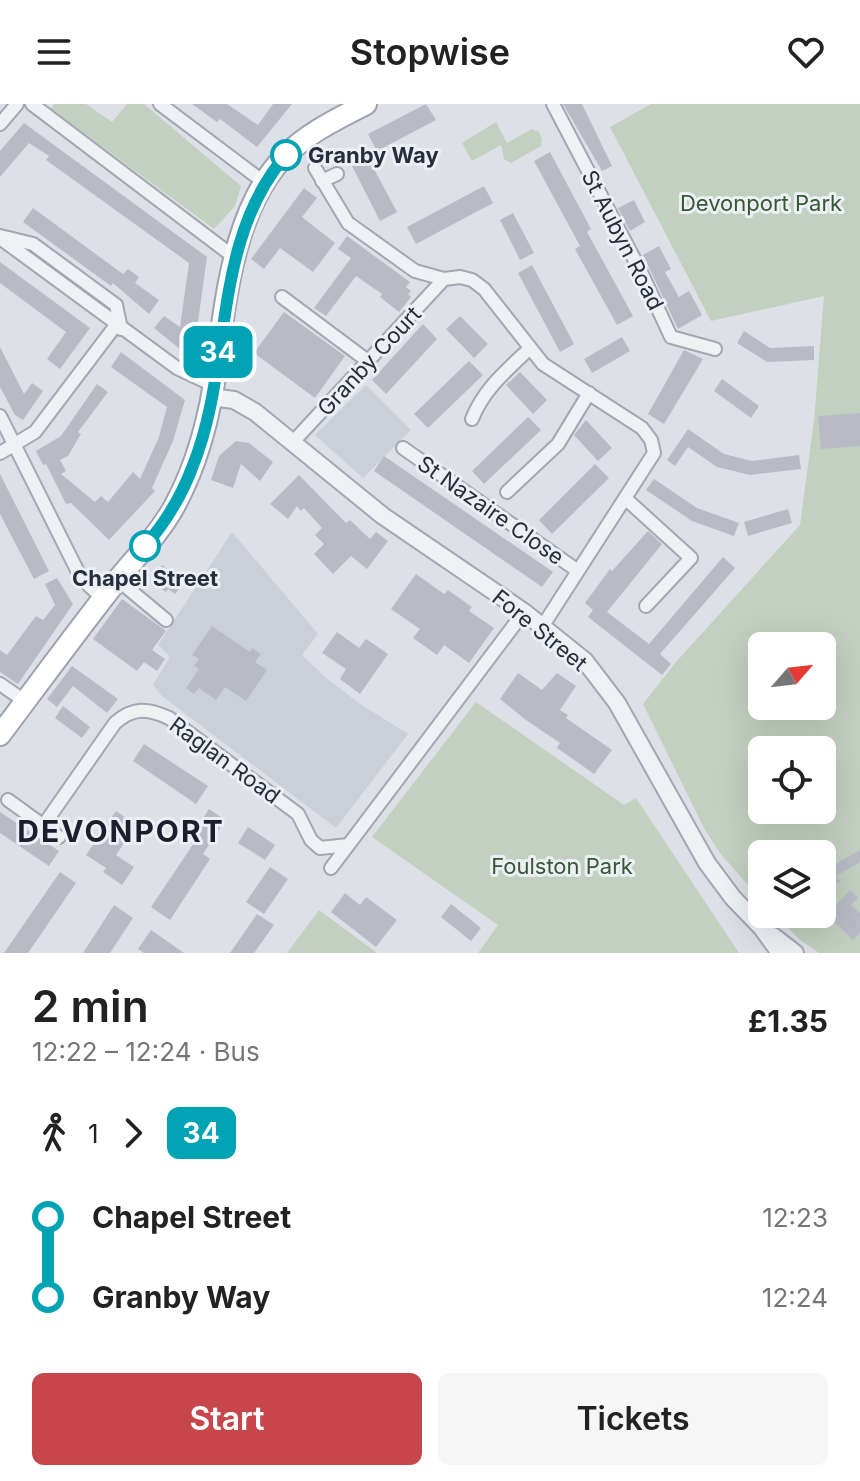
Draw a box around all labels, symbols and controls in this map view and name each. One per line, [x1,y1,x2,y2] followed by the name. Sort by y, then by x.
[32,30,76,74] icon: menu
[350,30,510,74] text: Stopwise
[784,30,828,74] icon: heart
[271,140,301,170] marker: Granby Way
[308,142,439,168] place label: Granby Way
[577,166,669,314] street label: St Aubyn Road
[680,190,842,216] park label: Devonport Park
[312,301,426,421] street label: Granby Court
[182,326,254,378] line badge: 34
[199,335,237,369] text: 34
[413,450,569,570] street label: St Nazaire Close
[130,531,160,561] marker: Chapel Street
[72,565,218,591] place label: Chapel Street
[487,584,593,676] street label: Fore Street
[748,632,836,720] north arrow
[748,632,836,928] map controls
[165,711,285,809] street label: Raglan Road
[748,736,836,824] button: locate
[17,813,225,849] district label: DEVONPORT
[748,840,836,928] button: layers
[491,853,633,879] park label: Foulston Park
[32,979,149,1033] text: 2 min
[748,1003,828,1039] text: £1.35
[32,1036,260,1067] text: 12:22 – 12:24 · Bus
[32,1111,76,1155] icon: walk
[111,1111,155,1155] icon: forward
[183,1116,220,1150] text: 34
[88,1118,99,1149] text: 1
[92,1199,291,1235] text: Chapel Street
[762,1202,828,1233] text: 12:23
[92,1279,270,1315] text: Granby Way
[762,1282,828,1313] text: 12:24
[32,1373,422,1465] button: Start
[438,1373,828,1465] button: Tickets

